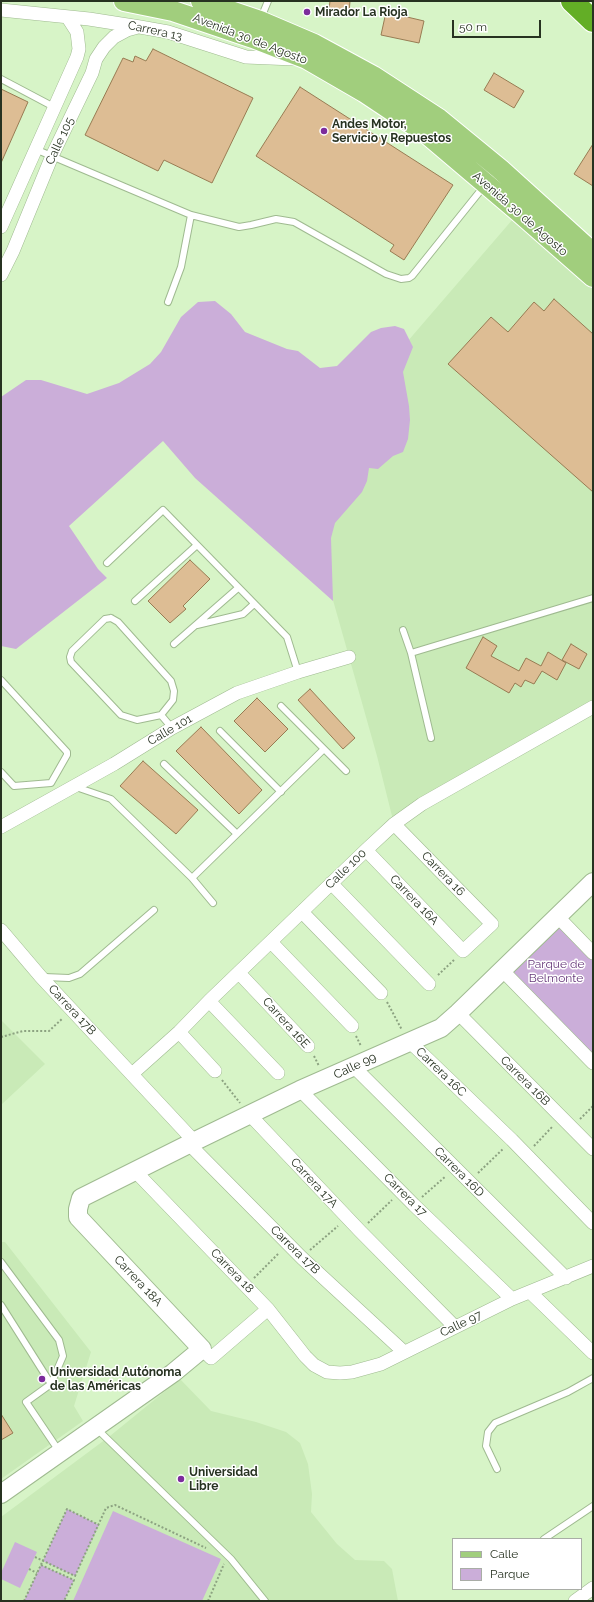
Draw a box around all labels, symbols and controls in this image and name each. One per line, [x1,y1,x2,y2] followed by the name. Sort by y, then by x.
[315,5,408,19] place label: Mirador La Rioja
[302,7,312,17] marker: Mirador La Rioja
[191,11,309,67] street label: Avenida 30 de Agosto
[454,12,543,38] scale bar
[126,18,184,44] street label: Carrera 13
[459,20,487,34] text: 50 m
[43,115,77,167] street label: Calle 105
[332,117,451,145] place label: Andes Motor, Servicio y Repuestos
[319,126,329,136] marker: Andes Motor, Servicio y Repuestos
[469,169,571,259] street label: Avenida 30 de Agosto
[145,712,195,748] street label: Calle 101
[323,846,369,892] street label: Calle 100
[418,849,468,899] street label: Carrera 16
[387,872,441,928] street label: Carrera 16A
[527,957,585,985] park label: Parque de Belmonte
[45,982,99,1038] street label: Carrera 17B
[259,995,313,1051] street label: Carrera 16E
[413,1044,469,1100] street label: Carrera 16C
[331,1050,379,1082] street label: Calle 99
[497,1053,553,1109] street label: Carrera 16B
[431,1144,487,1200] street label: Carrera 16D
[287,1155,341,1211] street label: Carrera 17A
[380,1170,430,1220] street label: Carrera 17
[267,1223,323,1277] street label: Carrera 17B
[207,1246,257,1296] street label: Carrera 18
[111,1253,165,1309] street label: Carrera 18A
[438,1308,484,1340] street label: Calle 97
[50,1365,181,1393] place label: Universidad Autónoma de las Américas
[37,1374,47,1384] marker: Universidad Autónoma de las Américas
[189,1465,258,1493] place label: Universidad Libre
[176,1474,186,1484] marker: Universidad Libre
[452,1538,582,1590] legend
[490,1547,518,1561] text: Calle
[490,1567,530,1581] text: Parque

